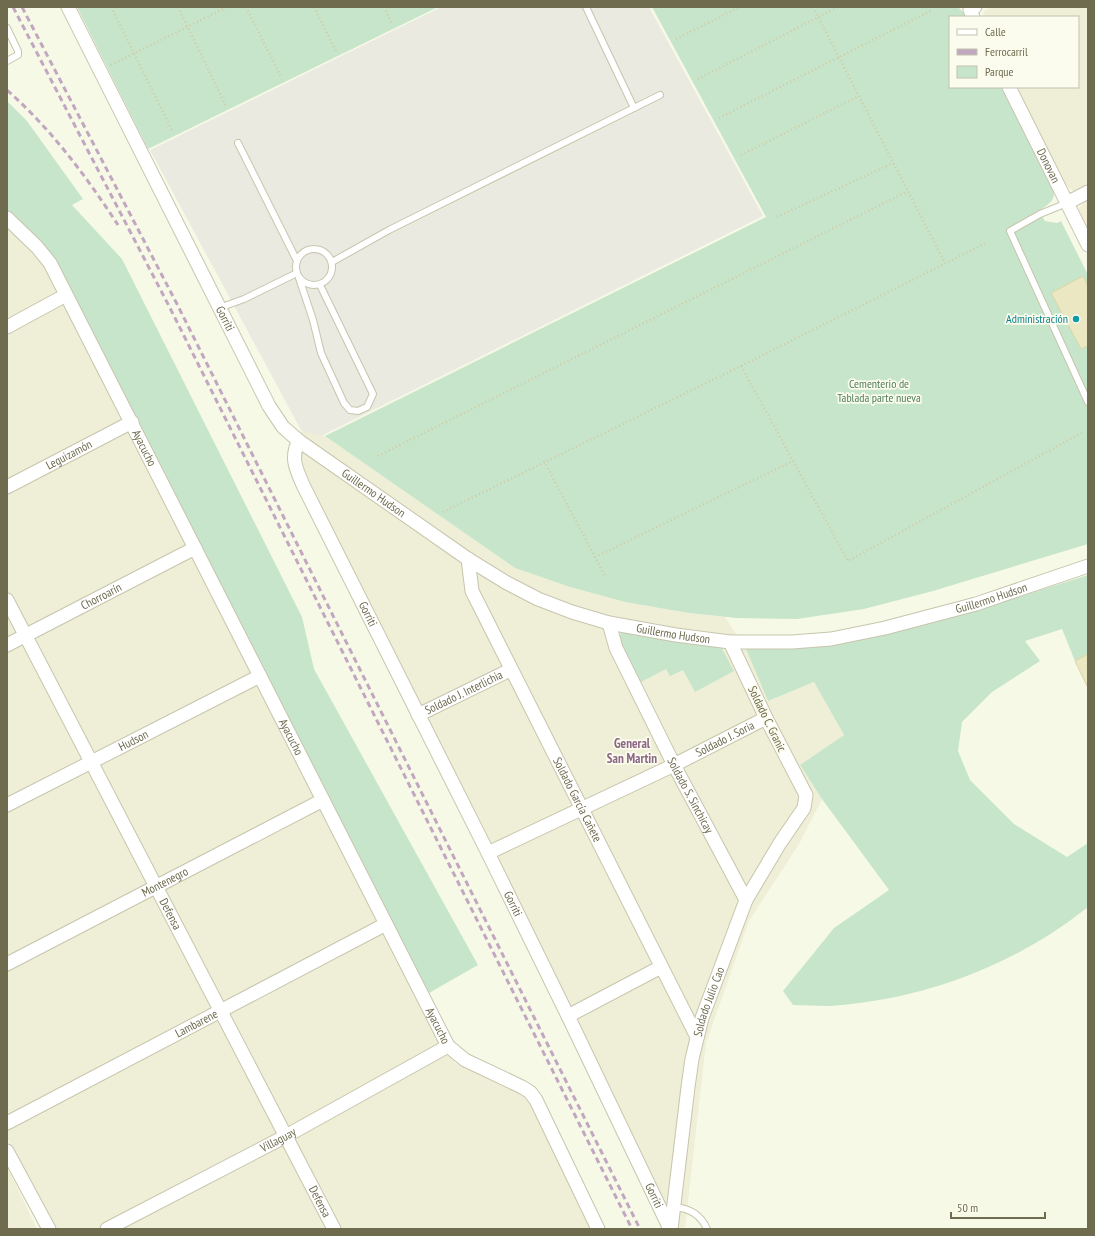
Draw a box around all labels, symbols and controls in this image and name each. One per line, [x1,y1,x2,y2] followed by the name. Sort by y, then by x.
[949,16,1079,88] legend
[985,24,1006,39] text: Calle
[985,44,1028,59] text: Ferrocarril
[985,64,1014,79] text: Parque
[1034,146,1064,185] street label: Donovan
[213,303,238,334] street label: Gorriti
[1006,311,1068,326] place label: Administración
[1071,314,1081,324] marker: Administración
[837,376,921,405] park label: Cementerio de Tablada parte nueva
[129,427,160,469] street label: Ayacucho
[43,436,94,472] street label: Leguizamón
[339,465,409,520] street label: Guillermo Hudson
[78,579,124,613] street label: Chorroarín
[954,579,1029,616] street label: Guillermo Hudson
[356,599,381,629] street label: Gorriti
[635,620,711,646] street label: Guillermo Hudson
[422,667,505,718] street label: Soldado J. Interlichia
[745,683,790,755] street label: Soldado C. Granic
[276,716,307,757] street label: Ayacucho
[693,717,757,760] street label: Soldado J. Soria
[116,726,151,754] street label: Hudson
[607,735,657,767] district label: General San Martin
[550,755,605,844] street label: Soldado García Cañete
[664,755,717,836] street label: Soldado S. Sinchicay
[139,863,190,900] street label: Montenegro
[501,888,526,919] street label: Gorriti
[156,896,185,932] street label: Defensa
[690,965,727,1038] street label: Soldado Julio Cao
[423,1005,454,1046] street label: Ayacucho
[172,1006,220,1040] street label: Lambarene
[257,1124,299,1156] street label: Villaguay
[642,1180,667,1210] street label: Gorriti
[306,1183,335,1220] street label: Defensa
[951,1194,1045,1220] scale bar
[957,1200,978,1215] text: 50 m

